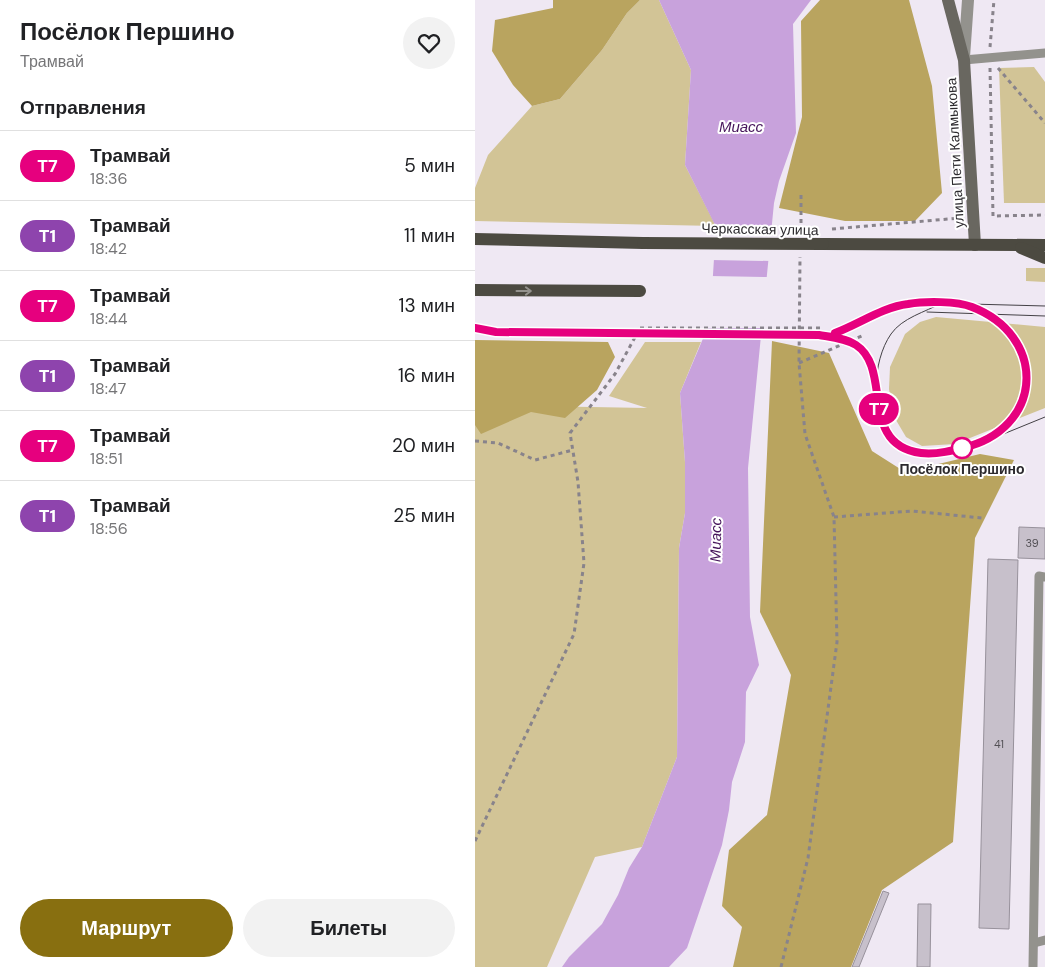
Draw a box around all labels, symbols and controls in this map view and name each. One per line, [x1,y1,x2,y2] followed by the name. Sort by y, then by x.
[20,16,235,47] text: Посёлок Першино
[403,17,455,69] button: heart
[20,51,84,72] text: Трамвай
[942,77,968,229] street label: улица Пети Калмыкова
[20,95,146,120] text: Отправления
[719,117,764,137] water label: Миасс
[90,143,171,168] text: Трамвай
[404,153,455,178] text: 5 мин
[37,154,58,178] text: T7
[90,168,127,189] text: 18:36
[90,213,171,238] text: Трамвай
[701,219,819,239] street label: Черкасская улица
[404,223,455,248] text: 11 мин
[39,224,56,248] text: T1
[90,238,127,259] text: 18:42
[90,283,171,308] text: Трамвай
[515,286,531,296] one-way arrow
[399,293,455,318] text: 13 мин
[37,294,58,318] text: T7
[90,308,127,329] text: 18:44
[90,353,171,378] text: Трамвай
[398,363,455,388] text: 16 мин
[39,364,56,388] text: T1
[90,378,126,399] text: 18:47
[857,393,901,425] line badge: T7
[869,397,889,421] text: T7
[90,423,171,448] text: Трамвай
[392,433,455,458] text: 20 мин
[37,434,58,458] text: T7
[951,437,973,459] marker: Посёлок Першино
[90,448,123,469] text: 18:51
[899,460,1025,478] place label: Посёлок Першино
[90,493,171,518] text: Трамвай
[393,503,455,528] text: 25 мин
[39,504,56,528] text: T1
[706,517,726,562] water label: Миасс
[90,518,128,539] text: 18:56
[1025,536,1039,550] house number: 39
[994,737,1004,751] house number: 41
[20,899,233,957] button: Маршрут
[243,899,455,957] button: Билеты

